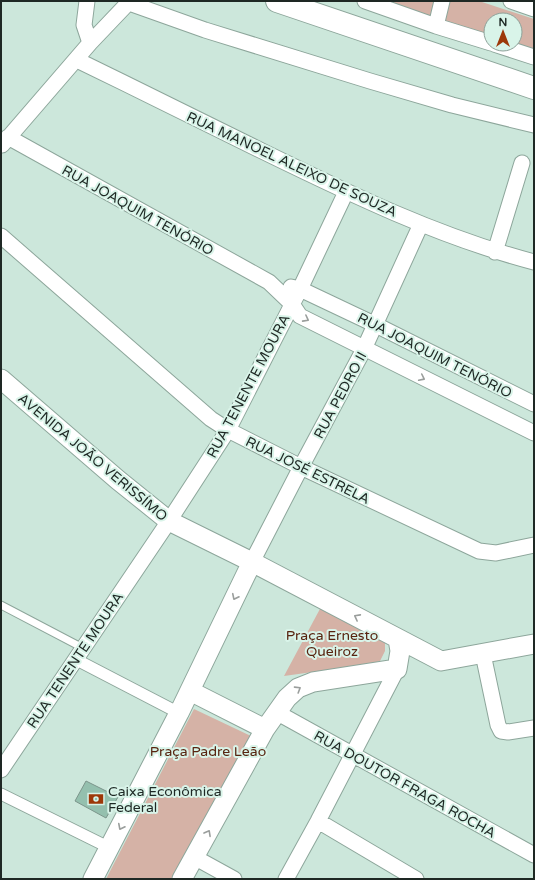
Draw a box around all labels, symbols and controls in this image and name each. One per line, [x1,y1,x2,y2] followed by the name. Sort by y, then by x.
[483,12,523,52] north arrow
[499,16,507,29] text: N
[184,108,400,221] street label: RUA MANOEL ALEIXO DE SOUZA
[59,162,217,259] street label: RUA JOAQUIM TENÓRIO
[355,309,515,402] street label: RUA JOAQUIM TENÓRIO
[203,311,294,461] street label: RUA TENENTE MOURA
[302,314,309,321] one-way arrow
[310,349,371,442] street label: RUA PEDRO II
[418,373,425,380] one-way arrow
[15,390,171,525] street label: AVENIDA JOÃO VERISSÍMO
[243,433,373,508] street label: RUA JOSÉ ESTRELA
[24,589,127,731] street label: RUA TENENTE MOURA
[232,593,240,600] one-way arrow
[354,615,361,622] one-way arrow
[286,627,378,660] park label: Praça Ernesto Queiroz
[294,686,301,693] one-way arrow
[311,727,499,842] street label: RUA DOUTOR FRAGA ROCHA
[150,743,266,760] park label: Praça Padre Leão
[108,783,222,816] place label: Caixa Econômica Federal
[87,790,105,808] bank icon: Caixa Econômica Federal
[119,822,126,830] one-way arrow
[203,830,211,837] one-way arrow

